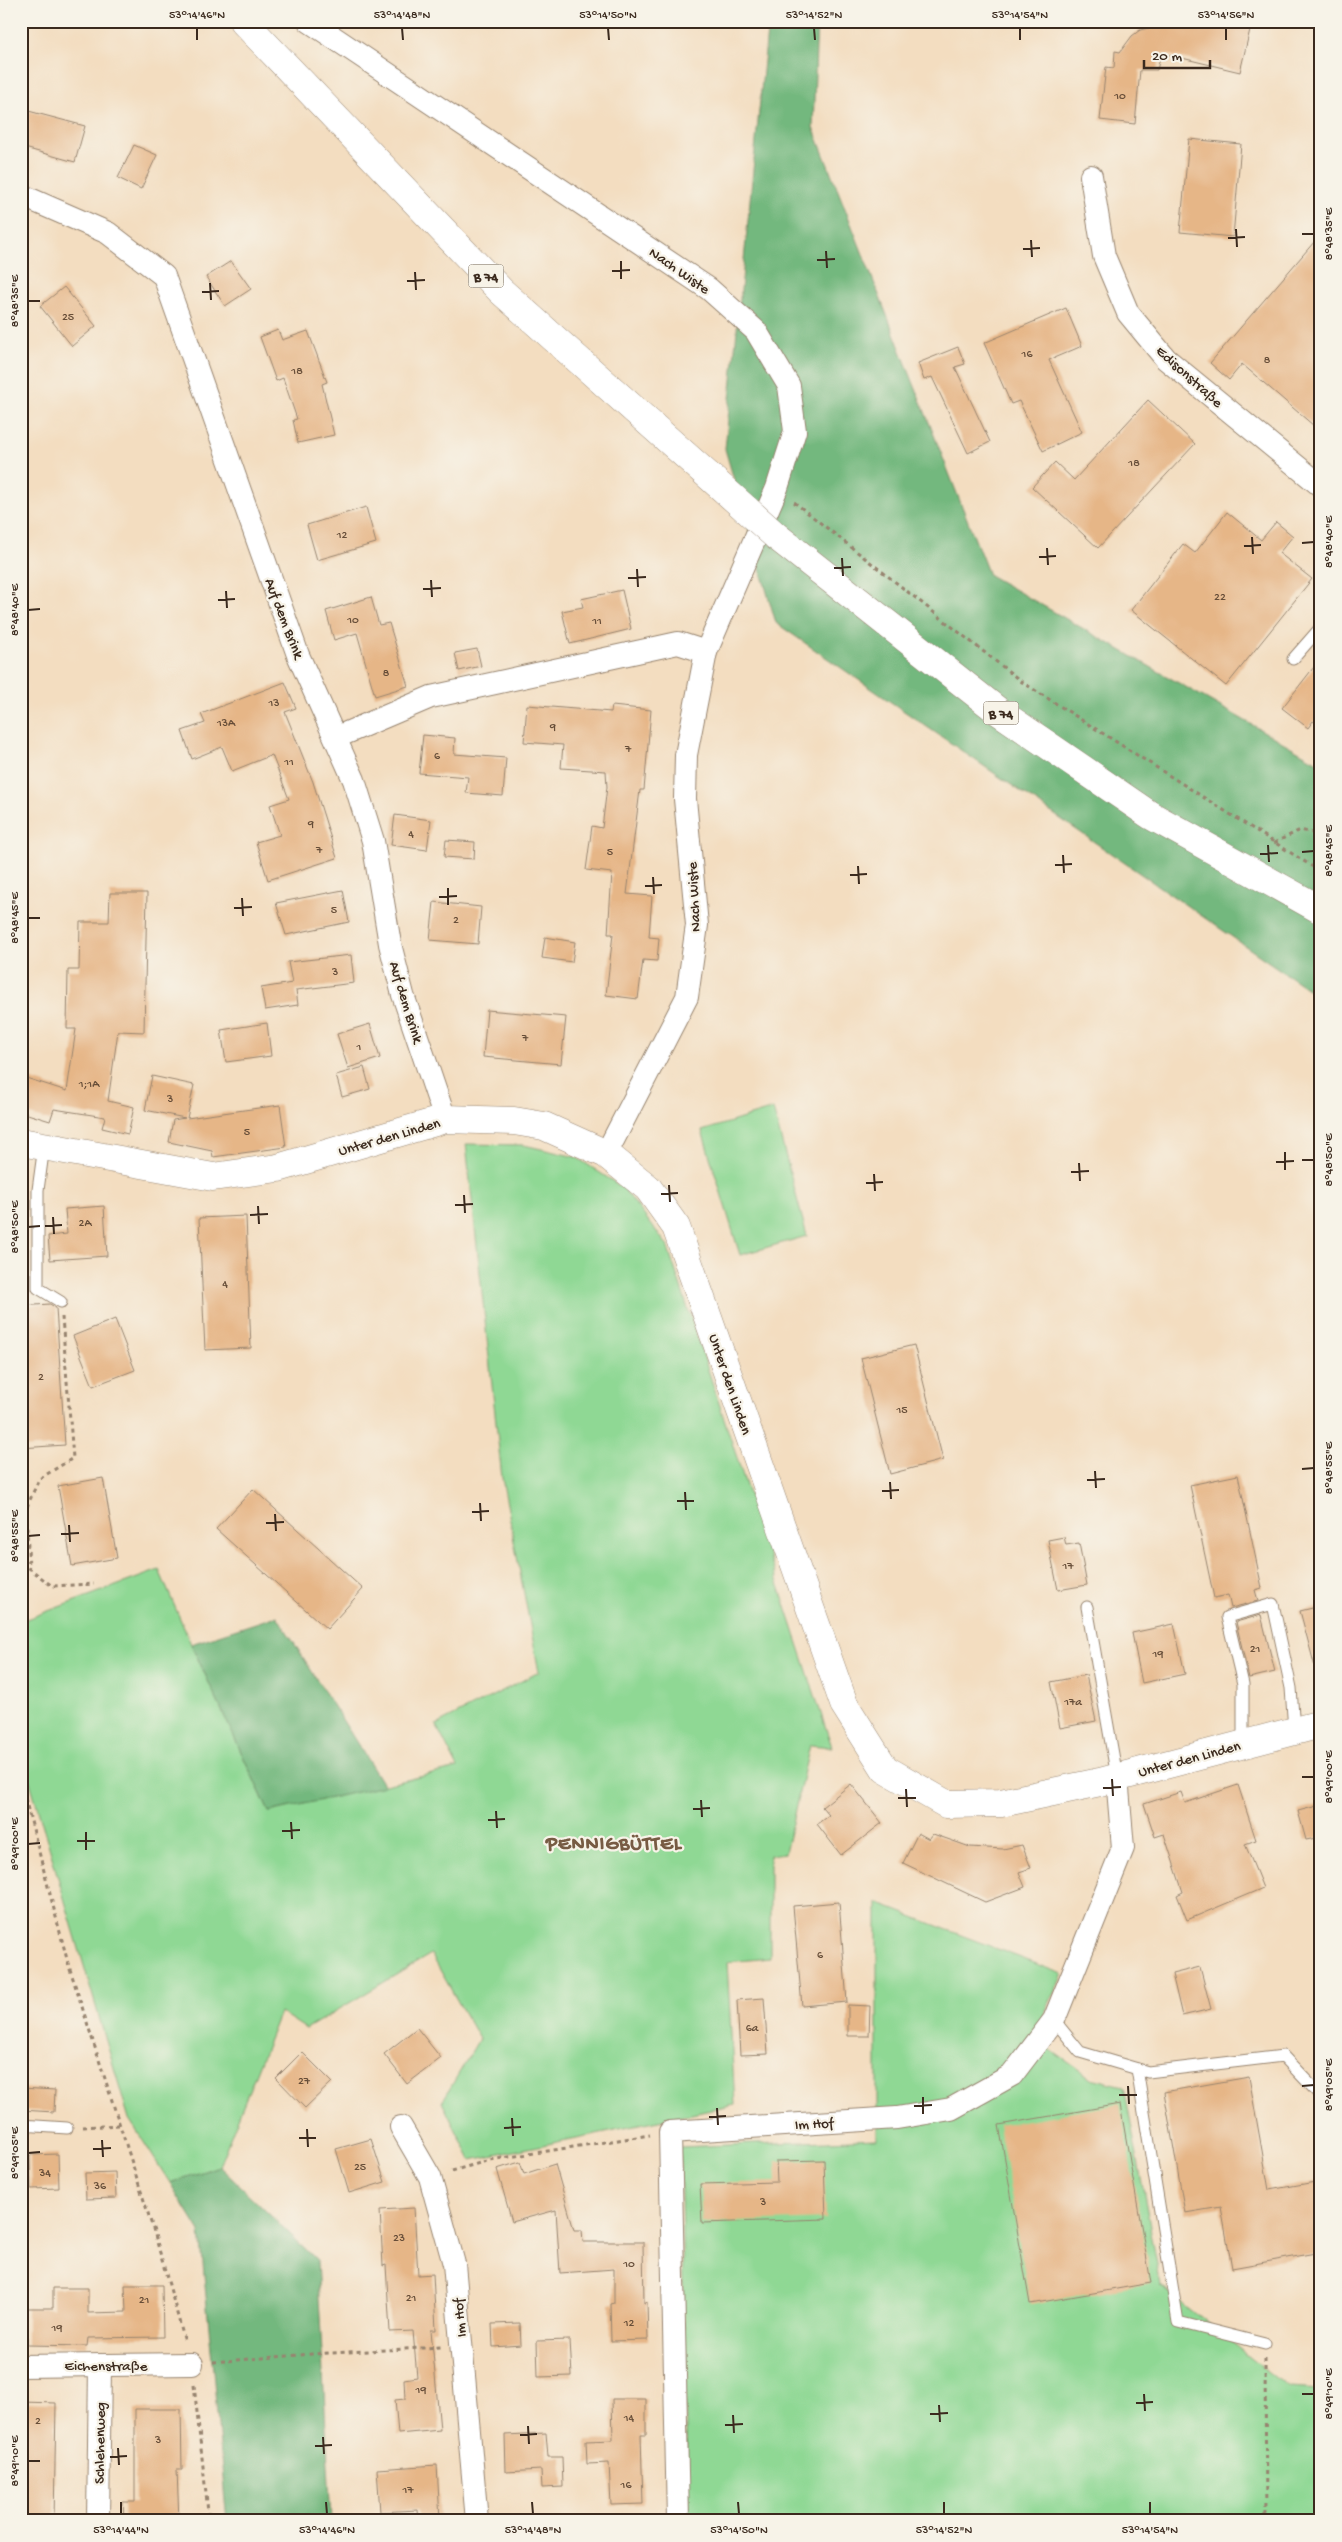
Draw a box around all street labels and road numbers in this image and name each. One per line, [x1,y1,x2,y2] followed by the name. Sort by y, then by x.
[645,244,713,299] street label: Nach Wiste
[468,264,504,288] road number: B 74
[1151,343,1226,412] street label: Edisonstraße
[260,576,307,663] street label: Auf dem Brink
[984,701,1018,724] road number: B 74
[684,861,706,932] street label: Nach Wiste
[384,959,426,1047] street label: Auf dem Brink
[336,1115,443,1161] street label: Unter den Linden
[703,1332,755,1437] street label: Unter den Linden
[1136,1738,1243,1782] street label: Unter den Linden
[794,2115,835,2135] street label: Im Hof
[450,2296,472,2338] street label: Im Hof
[65,2358,148,2376] street label: Eichenstraße
[91,2402,111,2484] street label: Schlehenweg

